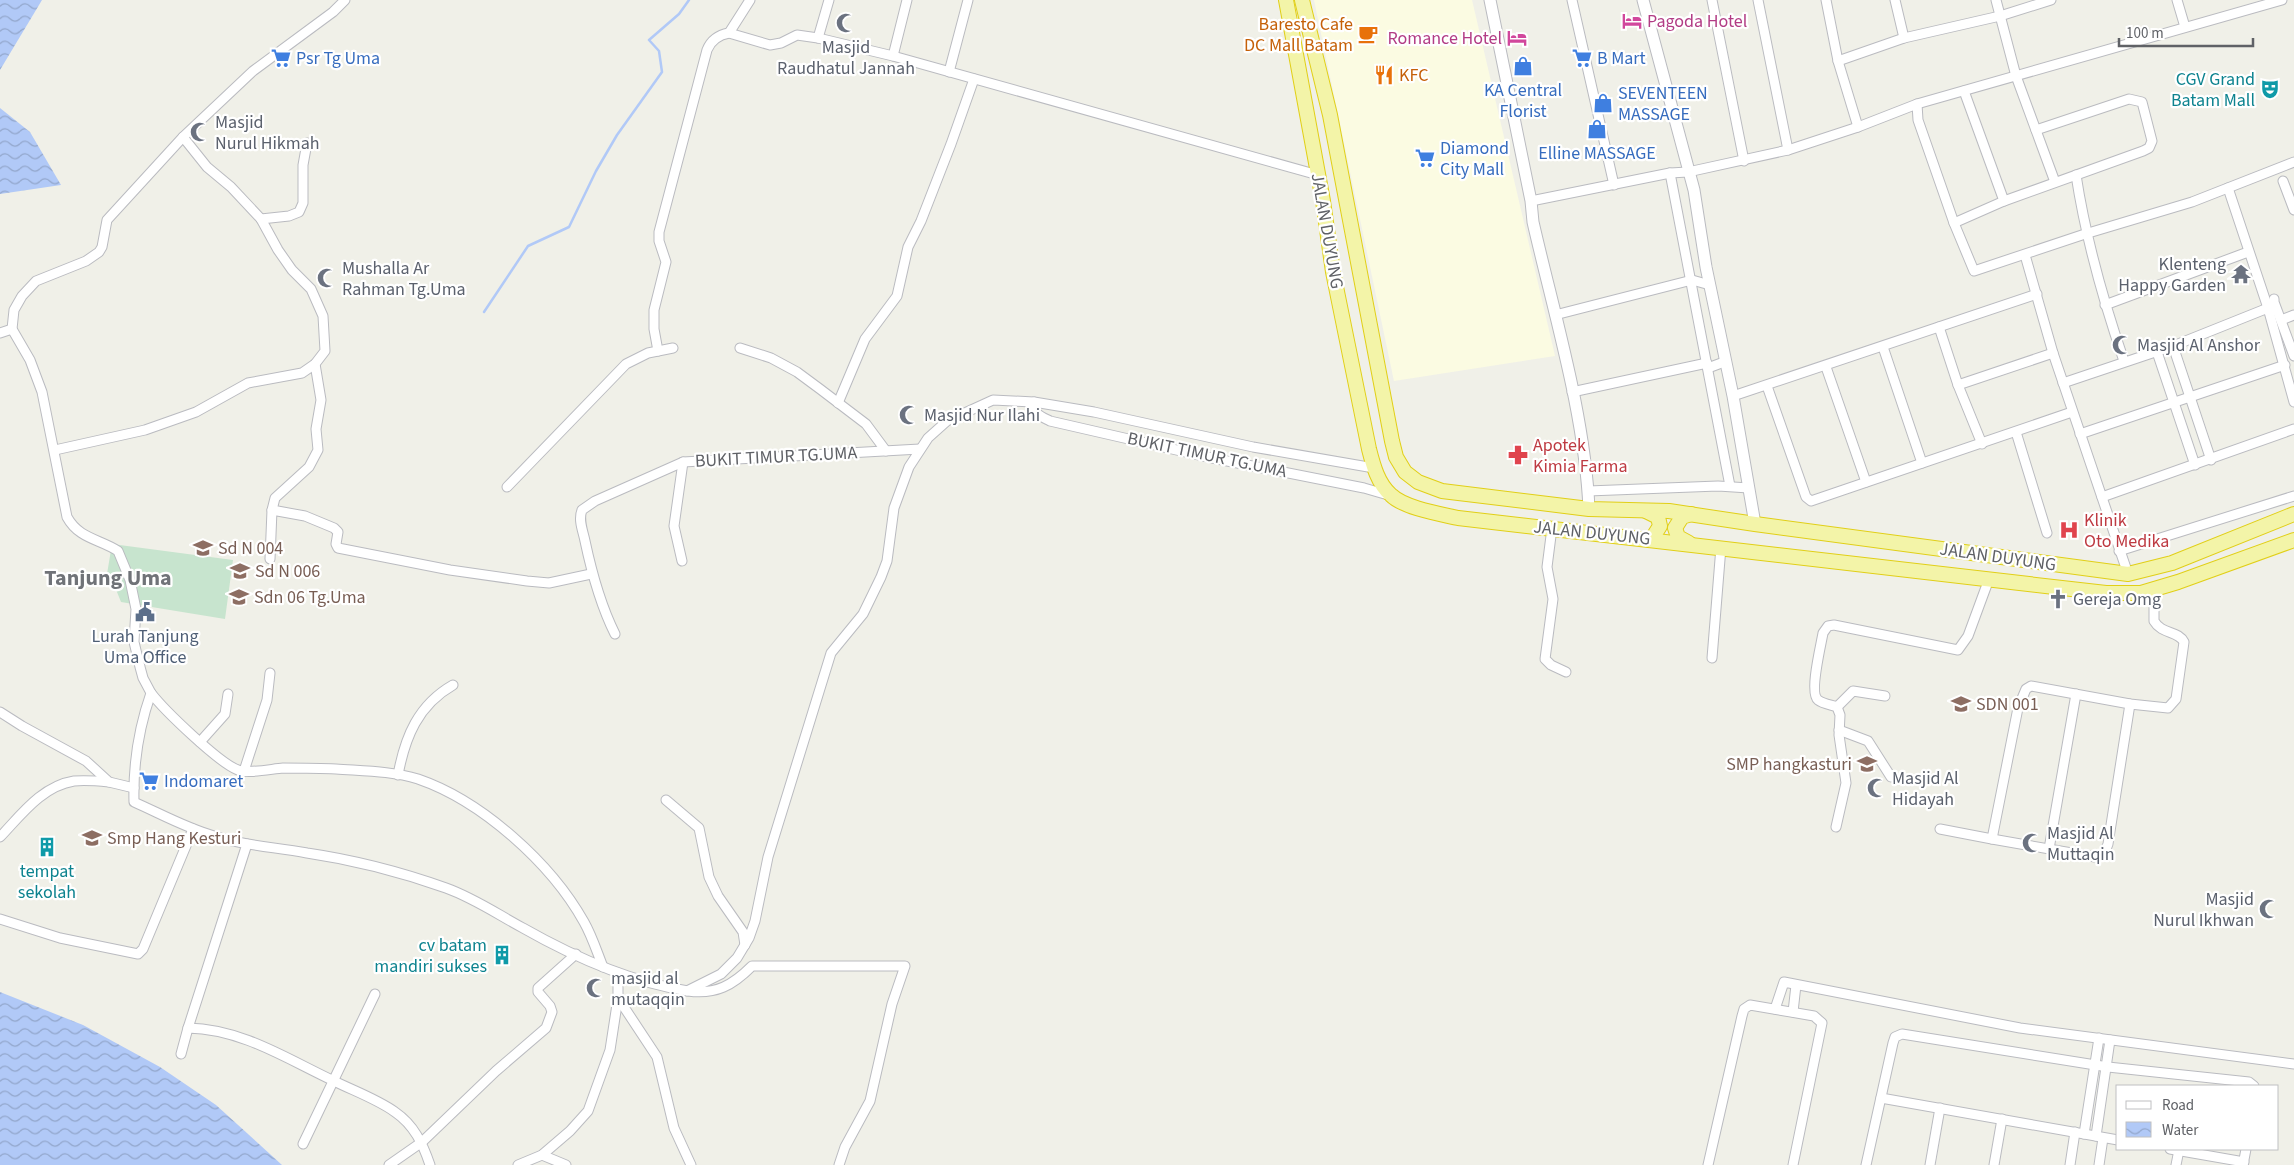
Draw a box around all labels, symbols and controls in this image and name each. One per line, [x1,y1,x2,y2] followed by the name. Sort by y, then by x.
[1647,9,1747,34] place label: Pagoda Hotel
[1621,10,1643,32] hotel icon: Pagoda Hotel
[835,12,857,34] mosque icon: Masjid Raudhatul Jannah
[1244,12,1353,58] place label: Baresto Cafe DC Mall Batam
[2119,15,2253,47] scale bar
[1357,23,1379,45] cafe icon: Baresto Cafe DC Mall Batam
[2126,23,2164,44] text: 100 m
[1387,26,1502,51] place label: Romance Hotel
[1506,27,1528,49] hotel icon: Romance Hotel
[777,35,915,81] place label: Masjid Raudhatul Jannah
[296,46,380,71] place label: Psr Tg Uma
[1597,46,1646,71] place label: B Mart
[270,47,292,69] supermarket icon: Psr Tg Uma
[1571,47,1593,69] supermarket icon: B Mart
[1512,55,1534,77] shop icon: KA Central Florist
[1399,63,1428,88] place label: KFC
[1373,64,1395,86] restaurant icon: KFC
[2171,67,2255,113] place label: CGV Grand Batam Mall
[1484,78,1562,124] place label: KA Central Florist
[2259,78,2281,100] theatre icon: CGV Grand Batam Mall
[1618,81,1708,127] place label: SEVENTEEN MASSAGE
[1592,92,1614,114] shop icon: SEVENTEEN MASSAGE
[215,110,320,156] place label: Masjid Nurul Hikmah
[1586,118,1608,140] shop icon: Elline MASSAGE
[189,121,211,143] mosque icon: Masjid Nurul Hikmah
[1440,136,1509,182] place label: Diamond City Mall
[1538,141,1656,166] place label: Elline MASSAGE
[1414,147,1436,169] supermarket icon: Diamond City Mall
[1304,171,1350,291] street label: JALAN DUYUNG
[2118,252,2226,298] place label: Klenteng Happy Garden
[342,256,466,302] place label: Mushalla Ar Rahman Tg.Uma
[2230,263,2252,285] temple icon: Klenteng Happy Garden
[316,267,338,289] mosque icon: Mushalla Ar Rahman Tg.Uma
[2137,333,2261,358] place label: Masjid Al Anshor
[2111,334,2133,356] mosque icon: Masjid Al Anshor
[924,403,1040,428] place label: Masjid Nur Ilahi
[898,404,920,426] mosque icon: Masjid Nur Ilahi
[1125,426,1289,484] street label: BUKIT TIMUR TG.UMA
[1533,433,1627,479] place label: Apotek Kimia Farma
[694,440,858,474] street label: BUKIT TIMUR TG.UMA
[1507,444,1529,466] pharmacy icon: Apotek Kimia Farma
[2084,508,2169,554] place label: Klinik Oto Medika
[1532,514,1652,552] street label: JALAN DUYUNG
[2058,519,2080,541] hospital icon: Klinik Oto Medika
[218,536,283,561] place label: Sd N 004
[1938,536,2058,578] street label: JALAN DUYUNG
[192,537,214,559] school or university icon: Sd N 004
[255,559,320,584] place label: Sd N 006
[229,560,251,582] school or university icon: Sd N 006
[44,562,172,594] district label: Tanjung Uma
[254,585,366,610] place label: Sdn 06 Tg.Uma
[228,586,250,608] school or university icon: Sdn 06 Tg.Uma
[2073,587,2161,612] place label: Gereja Omg
[2047,588,2069,610] church icon: Gereja Omg
[134,601,156,623] public building icon: Lurah Tanjung Uma Office
[91,624,199,670] place label: Lurah Tanjung Uma Office
[1976,692,2039,717] place label: SDN 001
[1950,693,1972,715] school or university icon: SDN 001
[1726,752,1852,777] place label: SMP hangkasturi
[1856,753,1878,775] school or university icon: SMP hangkasturi
[1892,766,1959,812] place label: Masjid Al Hidayah
[164,769,243,794] place label: Indomaret
[138,770,160,792] supermarket icon: Indomaret
[1866,777,1888,799] mosque icon: Masjid Al Hidayah
[2047,821,2115,867] place label: Masjid Al Muttaqin
[107,826,241,851] place label: Smp Hang Kesturi
[81,827,103,849] school or university icon: Smp Hang Kesturi
[2021,832,2043,854] mosque icon: Masjid Al Muttaqin
[36,836,58,858] building icon: tempat sekolah
[18,859,76,905] place label: tempat sekolah
[2153,887,2254,933] place label: Masjid Nurul Ikhwan
[2258,898,2280,920] mosque icon: Masjid Nurul Ikhwan
[374,933,487,979] place label: cv batam mandiri sukses
[491,944,513,966] building icon: cv batam mandiri sukses
[611,966,685,1012] place label: masjid al mutaqqin
[585,977,607,999] mosque icon: masjid al mutaqqin
[2116,1085,2279,1150] legend
[2162,1095,2194,1116] text: Road
[2162,1120,2199,1141] text: Water

